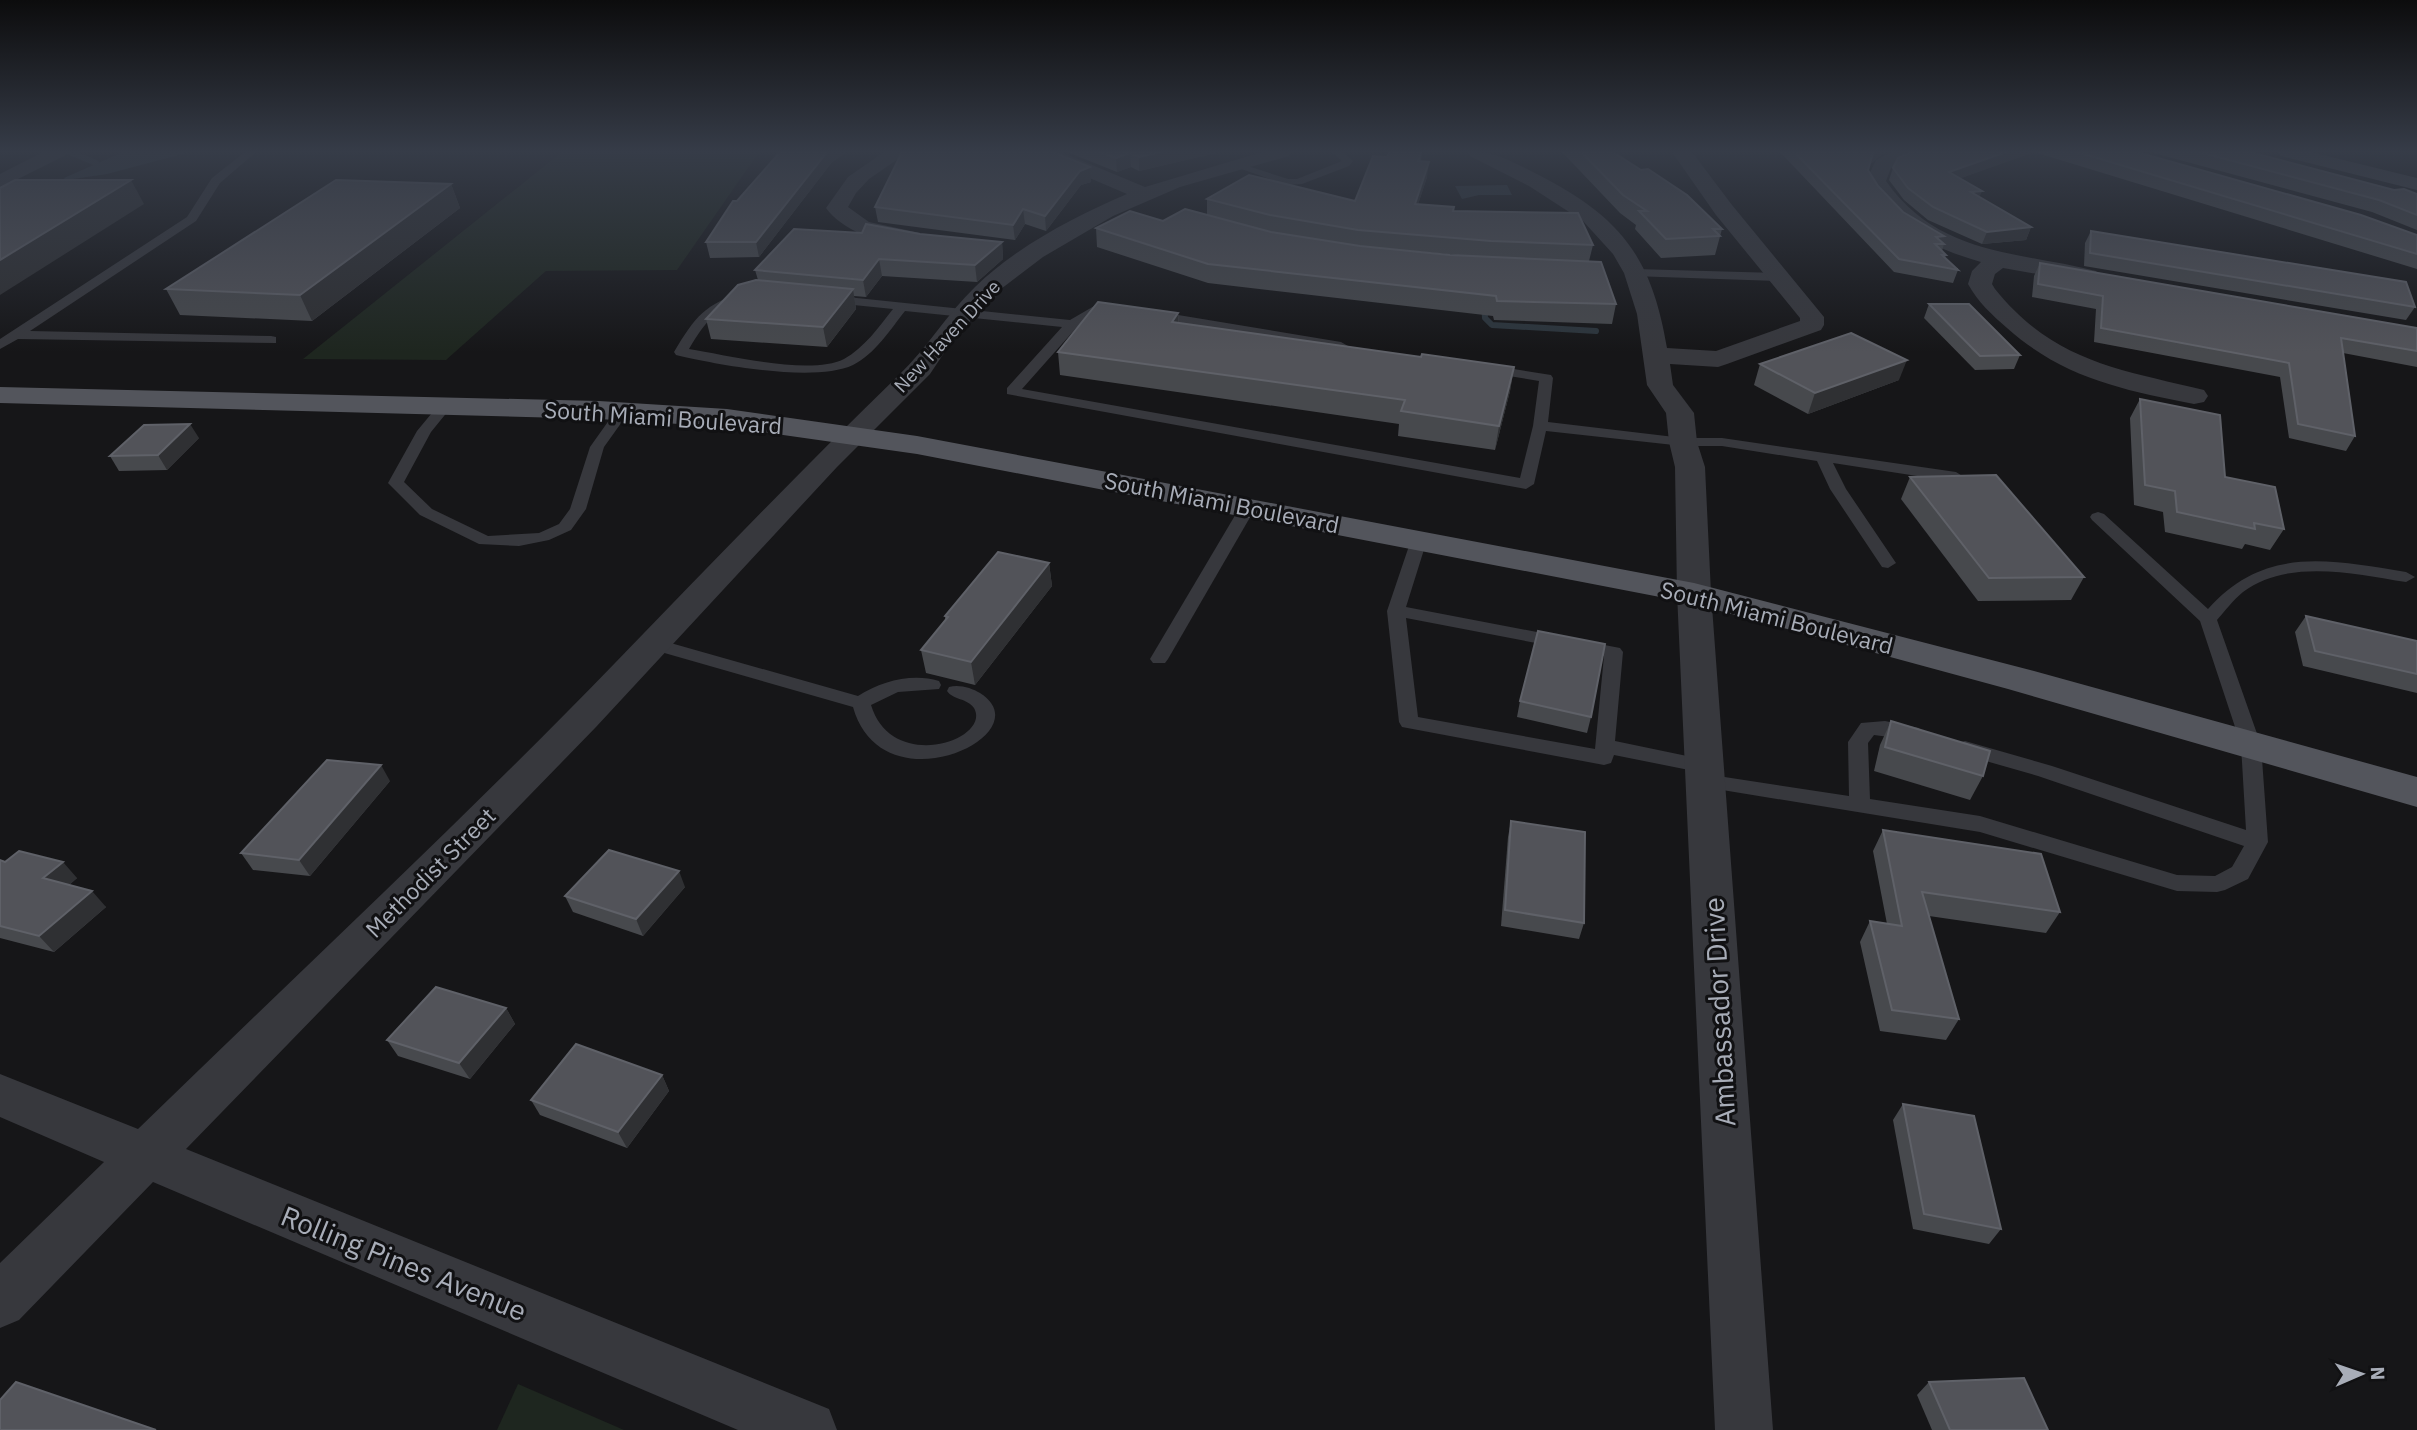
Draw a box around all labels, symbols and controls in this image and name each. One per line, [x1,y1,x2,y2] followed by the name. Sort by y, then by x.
[889,275,1005,397] street label: New Haven Drive
[543,394,783,440] street label: South Miami Boulevard
[1102,465,1342,539] street label: South Miami Boulevard
[1658,574,1896,660] street label: South Miami Boulevard
[359,801,501,943] street label: Methodist Street
[1695,896,1743,1128] street label: Ambassador Drive
[276,1197,532,1329] street label: Rolling Pines Avenue
[2326,1339,2396,1409] north arrow
[2366,1366,2390,1381] text: N

